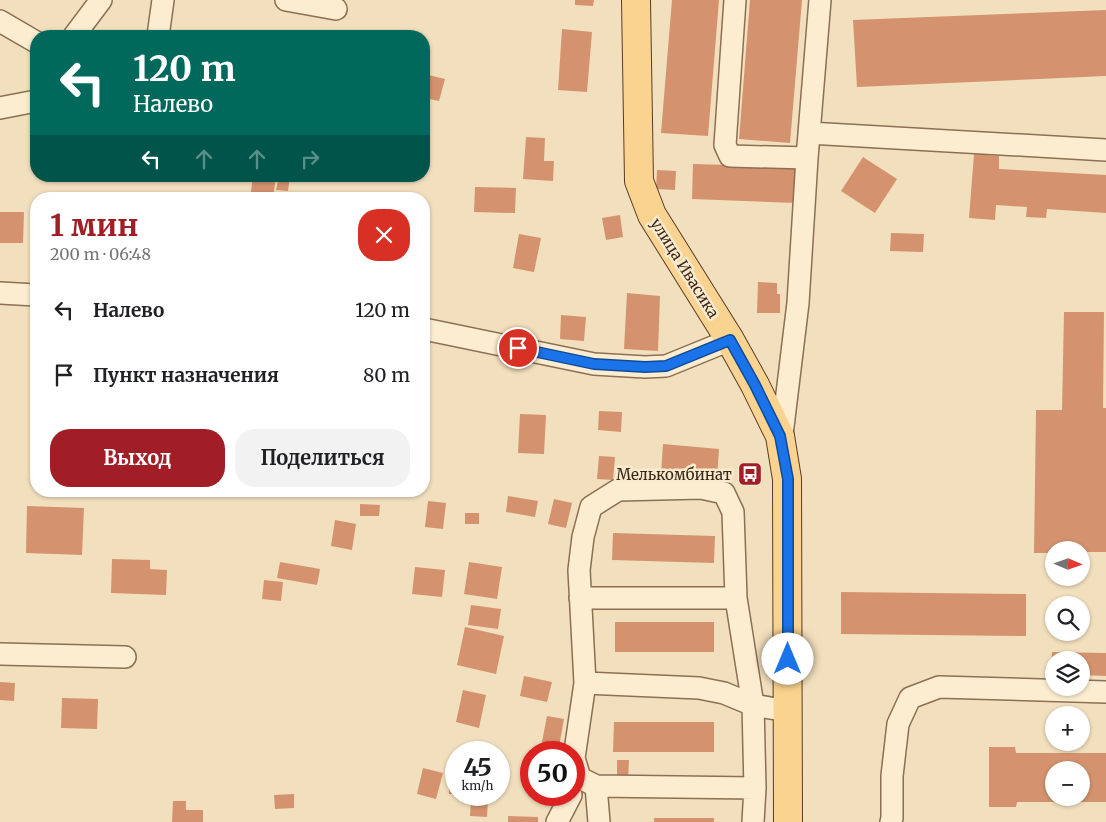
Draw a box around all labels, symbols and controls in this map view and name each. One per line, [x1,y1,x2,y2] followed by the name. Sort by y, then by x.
[133,47,236,91] text: 120 m
[50,50,115,115] icon: left
[133,90,213,118] text: Налево
[137,145,165,173] icon: left
[190,145,218,173] icon: ahead
[243,145,271,173] icon: ahead
[296,145,324,173] icon: right
[50,206,138,244] text: 1 мин
[358,209,410,261] button: close
[647,215,723,321] street label: улица Ивасика
[50,244,151,264] text: 200 m · 06:48
[50,296,78,324] icon: left
[93,298,164,322] text: Налево
[355,298,410,322] text: 120 m
[497,327,539,369] pin
[504,334,532,362] icon: arrive
[50,361,78,389] icon: arrive
[93,363,279,387] text: Пункт назначения
[363,363,410,387] text: 80 m
[50,429,225,487] button: Выход
[235,429,410,487] button: Поделиться
[737,461,763,487] bus stop icon: Мелькомбинат
[616,465,732,484] place label: Мелькомбинат
[1045,541,1090,586] north arrow
[1045,541,1090,806] map controls
[1045,596,1090,641] button: search
[761,632,813,684] position arrow
[1045,651,1090,696] button: layers
[1045,706,1090,751] button: +
[520,741,585,806] speed limit sign: 50
[463,751,492,783] text: 45
[1045,761,1090,806] button: −
[462,778,493,793] text: km/h

